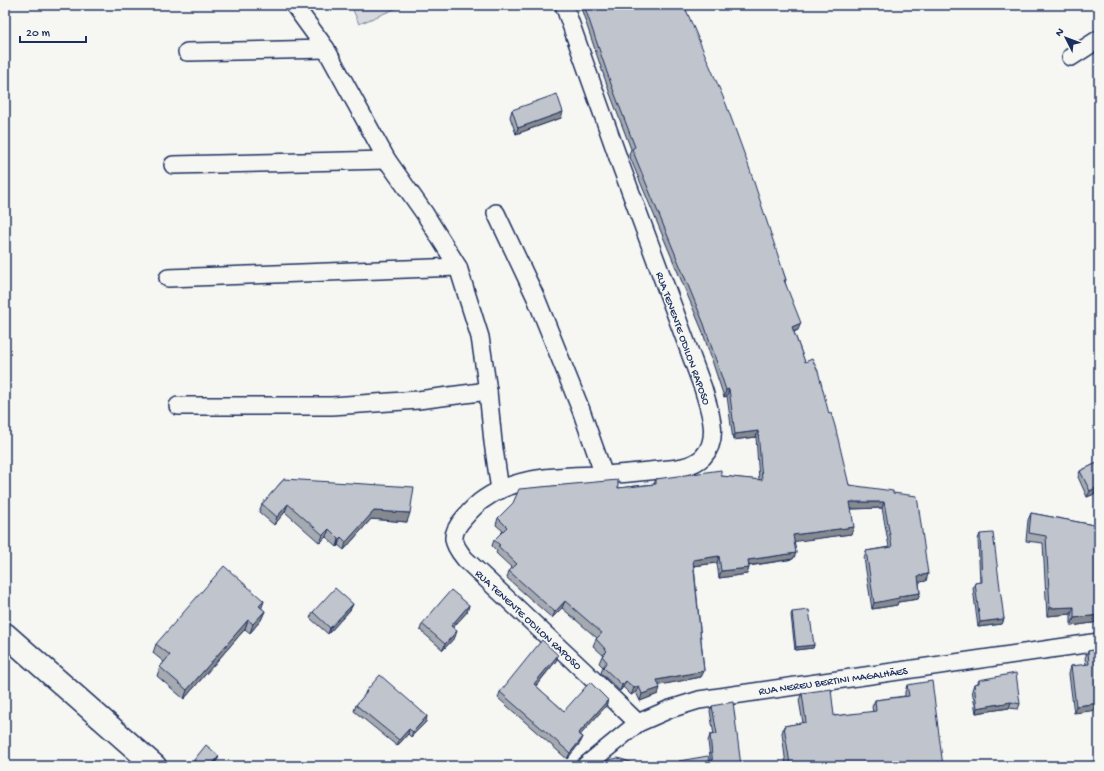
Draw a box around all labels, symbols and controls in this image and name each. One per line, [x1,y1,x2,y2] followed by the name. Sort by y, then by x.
[20,18,86,44] scale bar
[1046,18,1086,58] north arrow
[1053,26,1067,39] text: N
[26,27,51,41] text: 20 m
[652,271,712,407] street label: RUA TENENTE ODILON RAPOSO
[472,568,583,673] street label: RUA TENENTE ODILON RAPOSO
[758,664,910,698] street label: RUA NEREU BERTINI MAGALHÃES

